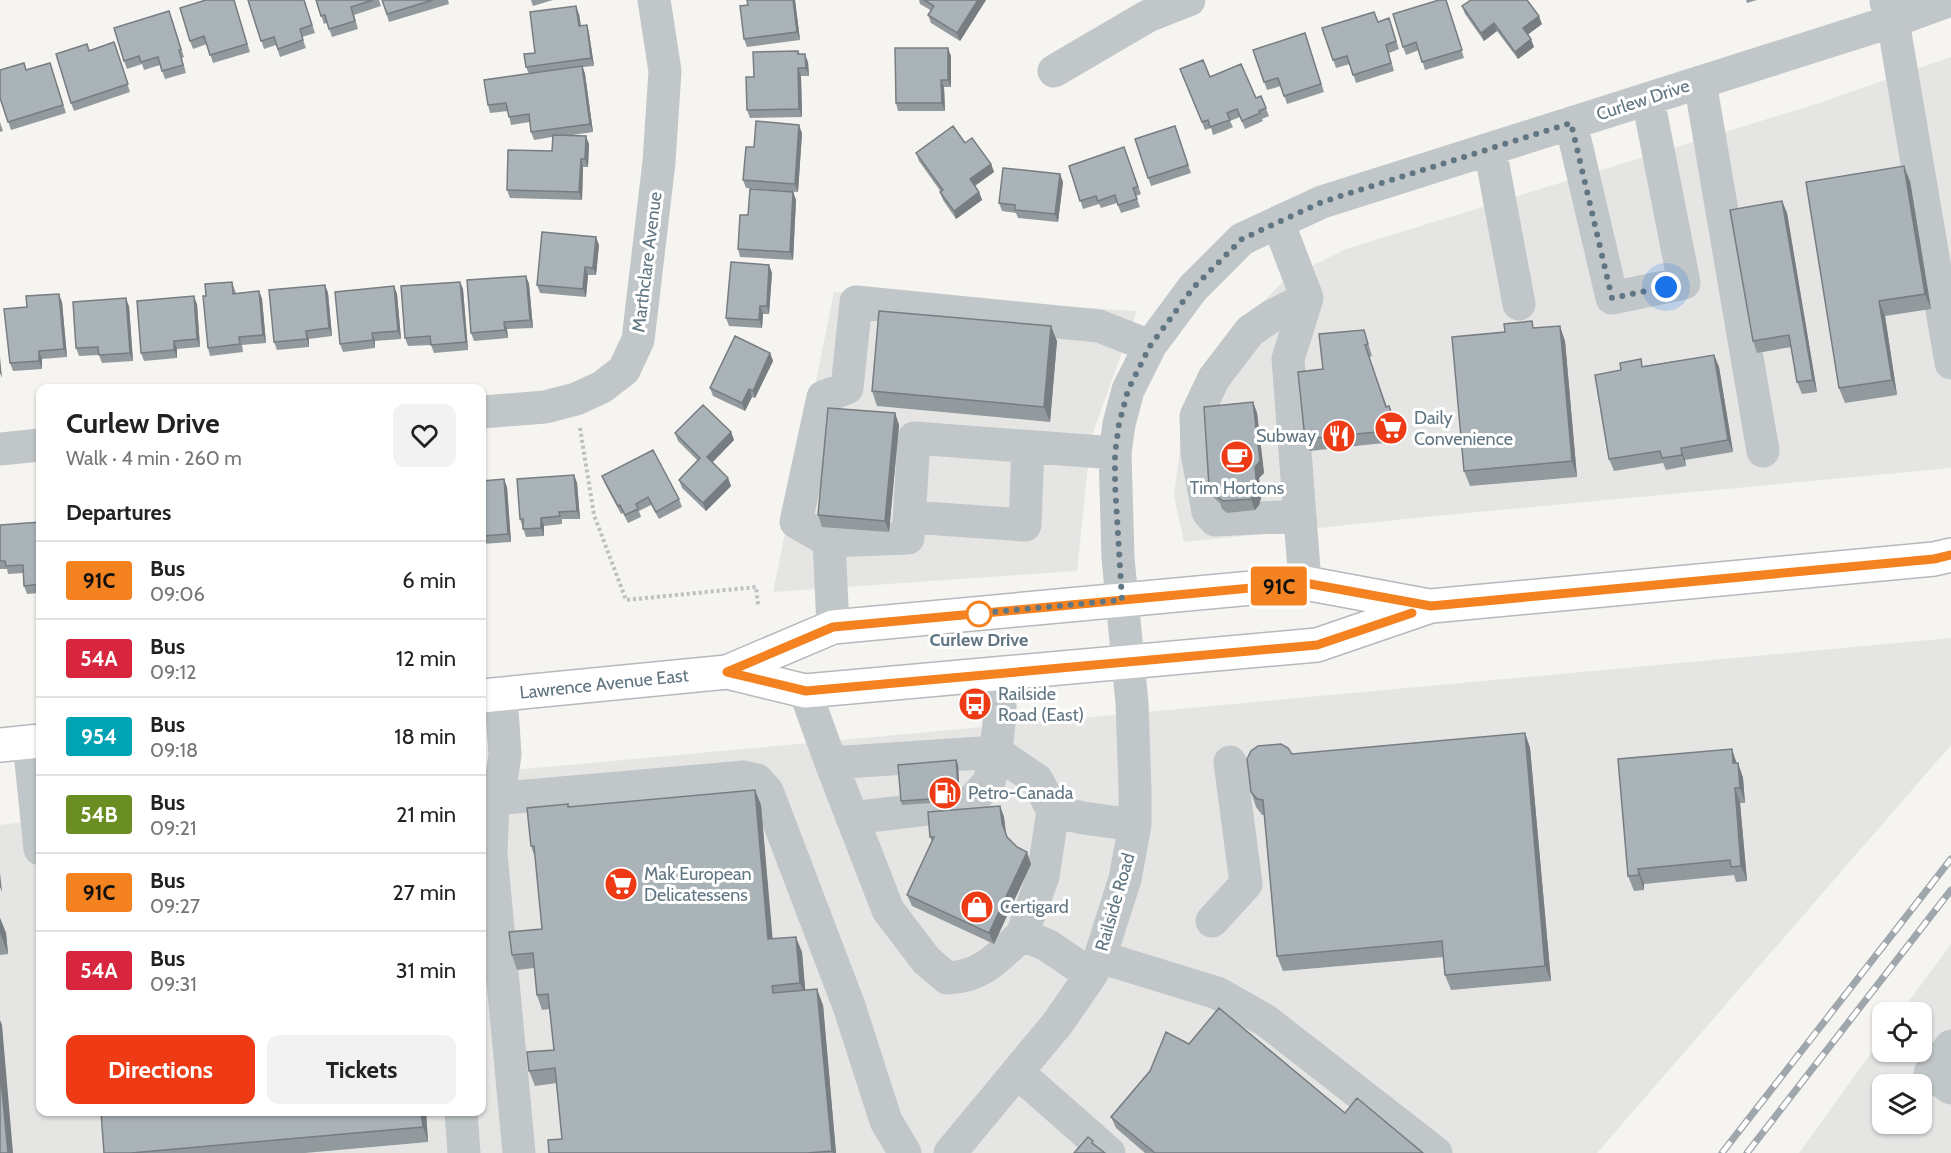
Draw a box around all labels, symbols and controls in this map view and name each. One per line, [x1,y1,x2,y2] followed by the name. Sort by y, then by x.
[1594,75,1692,125] street label: Curlew Drive
[627,190,667,334] street label: Marthclare Avenue
[1651,272,1681,302] your location
[393,404,456,467] button: heart
[66,406,220,440] text: Curlew Drive
[1414,407,1513,450] place label: Daily Convenience
[1373,410,1409,446] supermarket icon: Daily Convenience
[1321,418,1357,454] restaurant icon: Subway
[1256,425,1316,447] place label: Subway
[1219,439,1255,475] cafe icon: Tim Hortons
[66,446,242,470] text: Walk · 4 min · 260 m
[1190,477,1284,499] place label: Tim Hortons
[66,499,171,526] text: Departures
[150,555,185,582] text: Bus
[1244,566,1314,606] line badge: 91C
[402,567,456,594] text: 6 min
[83,568,115,593] text: 91C
[1263,574,1295,599] text: 91C
[150,582,205,606] text: 09:06
[966,601,992,627] marker: Curlew Drive
[930,629,1028,651] place label: Curlew Drive
[150,633,185,660] text: Bus
[396,645,456,672] text: 12 min
[80,646,118,671] text: 54A
[150,660,196,684] text: 09:12
[518,664,690,704] street label: Lawrence Avenue East
[998,683,1084,726] place label: Railside Road (East)
[957,686,993,722] bus stop icon: Railside Road (East)
[150,711,185,738] text: Bus
[394,723,456,750] text: 18 min
[81,724,117,749] text: 954
[150,738,198,762] text: 09:18
[927,775,963,811] fuel station icon: Petro-Canada
[968,782,1074,804] place label: Petro-Canada
[150,789,185,816] text: Bus
[396,801,456,828] text: 21 min
[80,802,118,827] text: 54B
[150,816,196,840] text: 09:21
[1090,850,1140,954] street label: Railside Road
[644,863,752,906] place label: Mak European Delicatessens
[603,866,639,902] supermarket icon: Mak European Delicatessens
[150,867,185,894] text: Bus
[392,879,456,906] text: 27 min
[83,880,115,905] text: 91C
[959,889,995,925] shop icon: Certigard
[150,894,200,918] text: 09:27
[1000,896,1069,918] place label: Certigard
[150,945,185,972] text: Bus
[396,957,456,984] text: 31 min
[80,958,118,983] text: 54A
[150,972,197,996] text: 09:31
[1872,1002,1932,1134] map controls
[1872,1002,1932,1062] button: locate
[66,1035,255,1104] button: Directions
[267,1035,456,1104] button: Tickets
[1872,1074,1932,1134] button: layers

